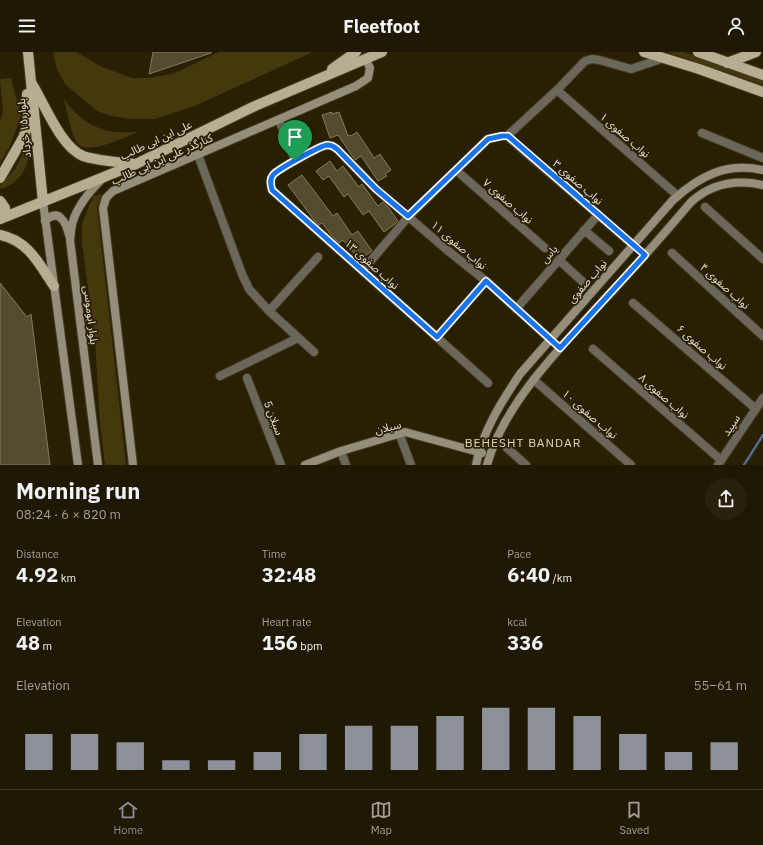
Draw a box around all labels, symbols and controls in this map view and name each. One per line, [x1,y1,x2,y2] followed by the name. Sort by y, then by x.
[16,15,38,37] icon: menu
[343,15,420,38] text: Fleetfoot
[725,15,747,37] icon: person
[14,98,34,158] street label: بلوار ۱۵ خرداد
[597,109,653,161] street label: نواب صفوی ۱
[118,117,195,163] street label: علی ابن ابی طالب
[278,120,312,161] pin
[284,126,306,148] icon: arrive
[109,130,215,188] street label: کنارگذر علی ابن ابی طالب
[550,156,606,208] street label: نواب صفوی ۳
[480,175,536,227] street label: نواب صفوی ۷
[428,218,490,273] street label: نواب صفوی ۱۱
[342,236,402,292] street label: نواب صفوی ۱۳
[537,242,561,266] street label: یاس
[564,256,610,306] street label: نواب صفوی
[697,260,753,312] street label: نواب صفوی ۴
[80,285,102,345] street label: بلوار ابوموسی
[674,321,730,373] street label: نواب صفوی ۶
[636,370,692,422] street label: نواب صفوی ۸
[559,386,620,442] street label: نواب صفوی ۱۰
[261,399,287,438] street label: سبلان 5
[719,411,744,439] street label: سپید
[373,417,403,437] street label: سبلان
[465,435,581,450] district label: BEHESHT BANDAR
[16,476,140,505] text: Morning run
[705,478,747,520] button: share
[16,506,121,523] text: 08:24 · 6 × 820 m
[16,547,59,561] text: Distance
[262,547,286,561] text: Time
[507,547,531,561] text: Pace
[16,561,58,588] text: 4.92
[262,561,316,588] text: 32:48
[507,561,550,588] text: 6:40
[58,571,76,585] text: km
[550,571,572,585] text: /km
[16,615,62,629] text: Elevation
[262,615,312,629] text: Heart rate
[507,615,527,629] text: kcal
[16,629,40,656] text: 48
[262,629,298,656] text: 156
[507,629,543,656] text: 336
[40,639,52,653] text: m
[298,639,323,653] text: bpm
[16,677,70,694] text: Elevation
[694,677,747,694] text: 55–61 m
[114,799,143,837] tab: Home
[370,799,392,837] tab: Map
[619,799,649,837] tab: Saved

